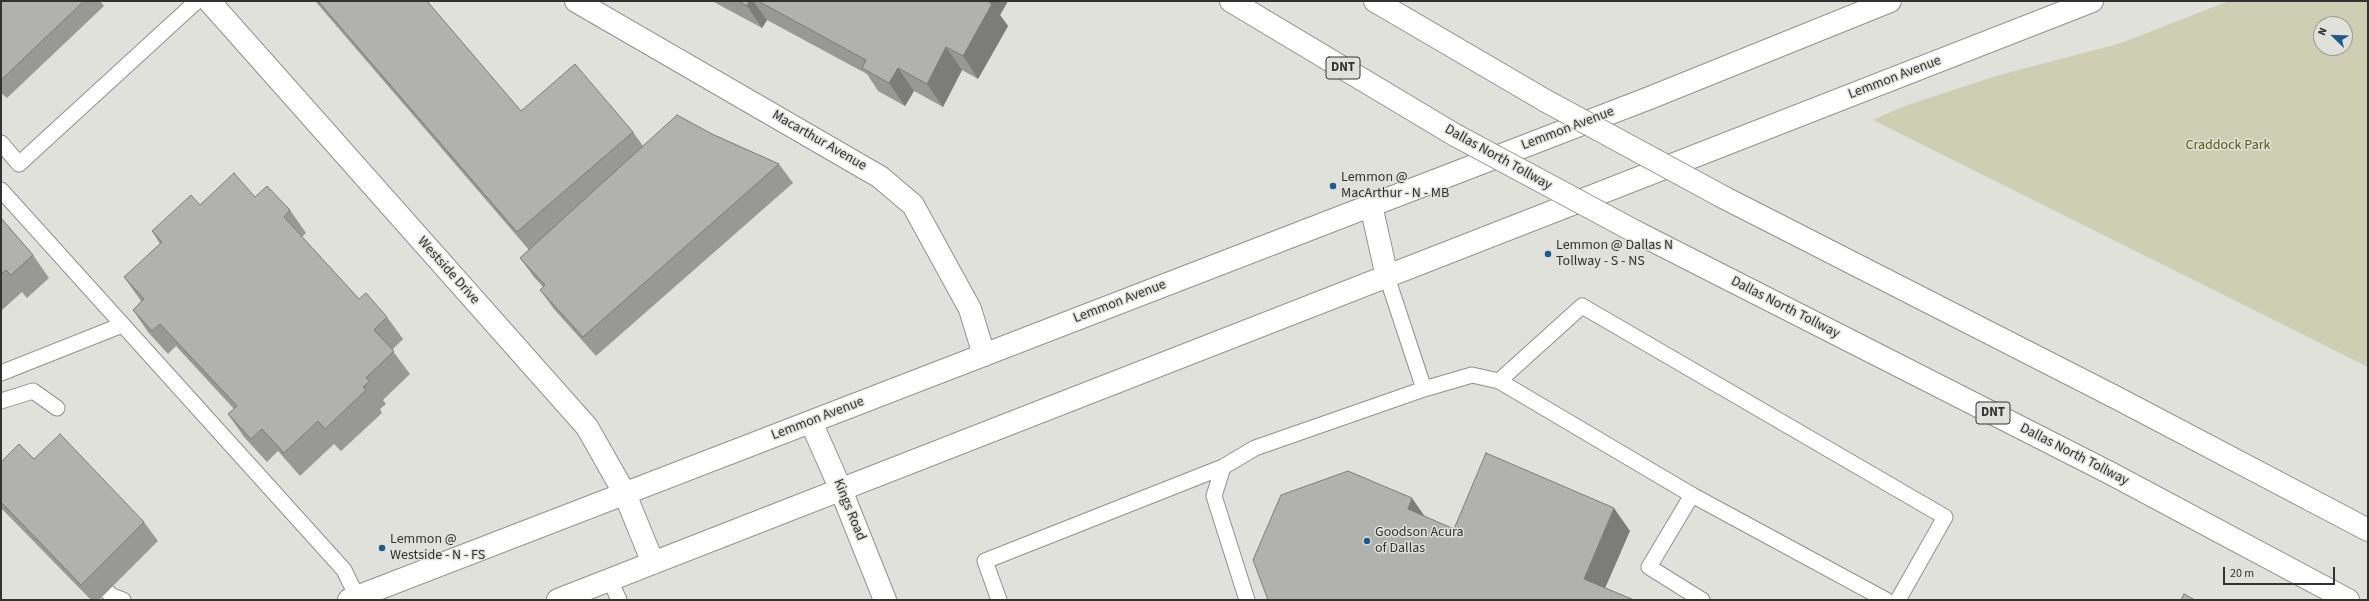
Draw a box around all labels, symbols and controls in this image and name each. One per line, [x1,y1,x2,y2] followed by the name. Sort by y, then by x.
[2313,16,2353,56] north arrow
[2314,25,2331,38] text: N
[1846,53,1944,103] street label: Lemmon Avenue
[1326,57,1360,79] road number: DNT
[1519,104,1617,154] street label: Lemmon Avenue
[769,107,869,175] street label: Macarthur Avenue
[1441,122,1555,194] street label: Dallas North Tollway
[2186,138,2270,154] park label: Craddock Park
[1341,170,1449,202] place label: Lemmon @ MacArthur - N - MB
[1328,181,1338,191] marker: Lemmon @ MacArthur - N - MB
[413,234,483,308] street label: Westside Drive
[1556,238,1673,270] place label: Lemmon @ Dallas N Tollway - S - NS
[1543,249,1553,259] marker: Lemmon @ Dallas N Tollway - S - NS
[1728,273,1842,343] street label: Dallas North Tollway
[1071,277,1169,327] street label: Lemmon Avenue
[769,394,867,444] street label: Lemmon Avenue
[1976,402,2010,424] road number: DNT
[2017,420,2131,490] street label: Dallas North Tollway
[829,477,869,543] street label: Kings Road
[1375,525,1464,558] place label: Goodson Acura of Dallas
[390,532,485,564] place label: Lemmon @ Westside - N - FS
[1362,536,1372,546] marker: Goodson Acura of Dallas
[377,543,387,553] marker: Lemmon @ Westside - N - FS
[2225,559,2337,585] scale bar
[2230,565,2254,582] text: 20 m

